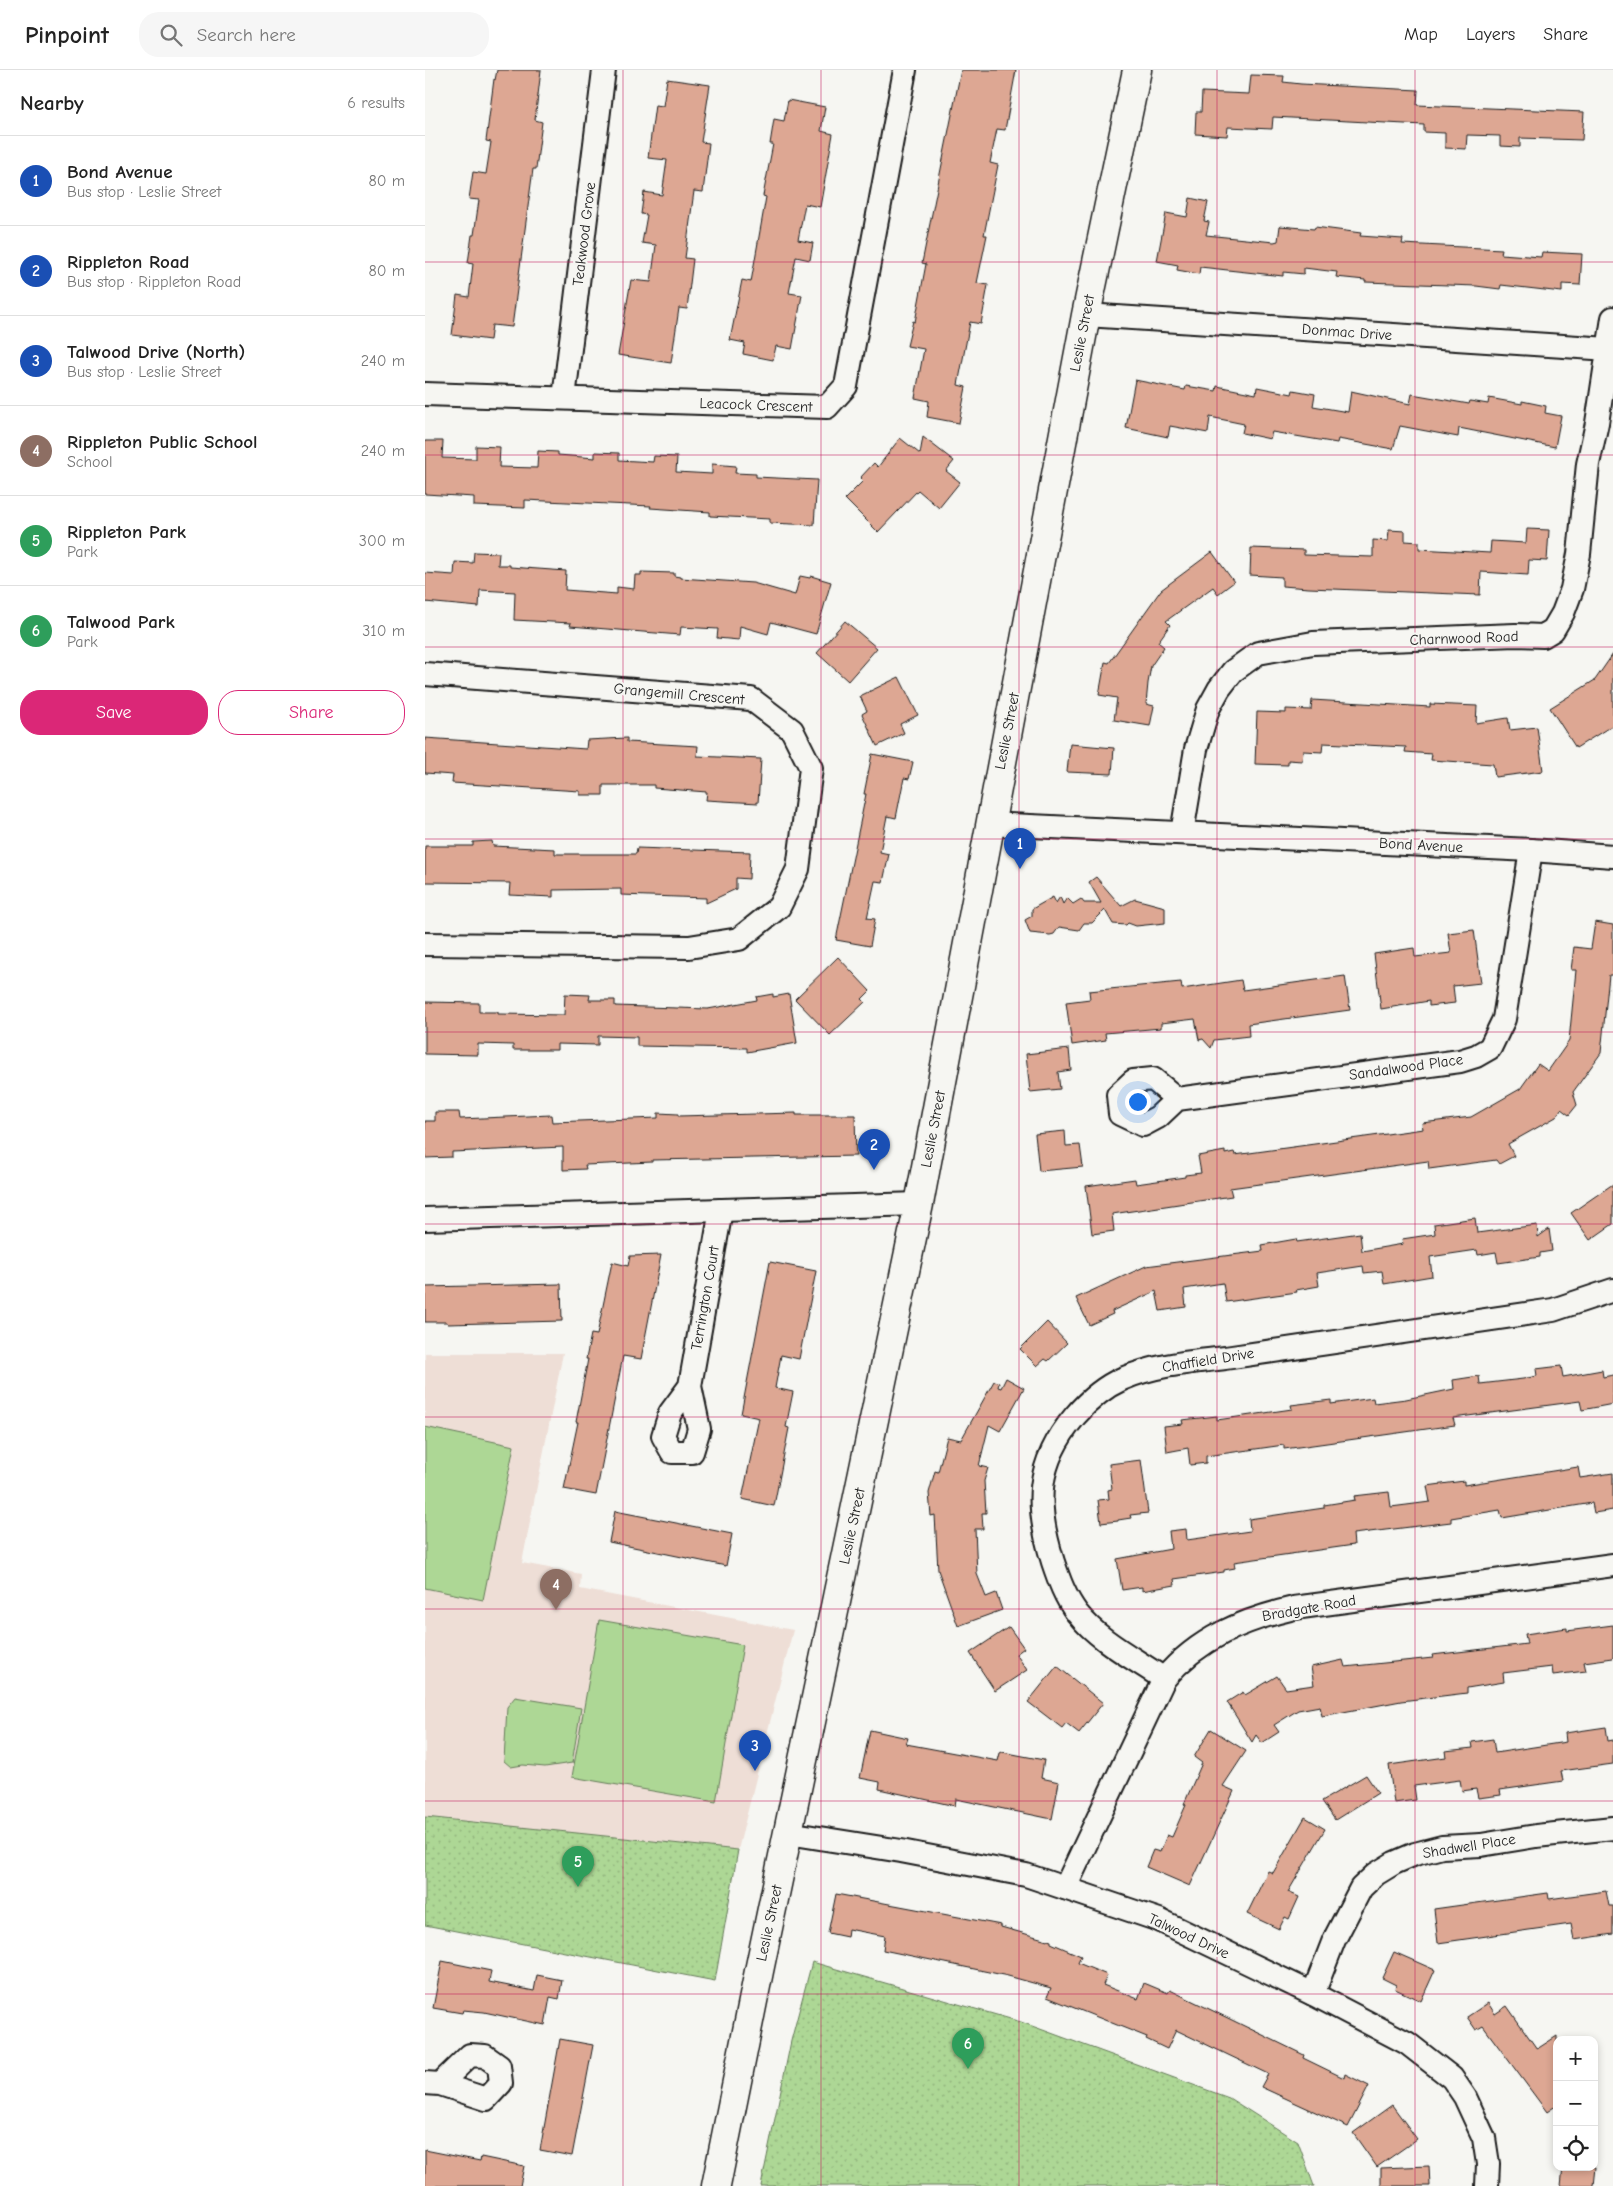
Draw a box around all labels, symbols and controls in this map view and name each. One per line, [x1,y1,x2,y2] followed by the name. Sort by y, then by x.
[139,12,489,57] search box
[25,21,109,49] text: Pinpoint
[157,21,185,49] icon: search
[197,24,296,46] text: Search here
[1404,24,1438,45] text: Map
[1466,24,1515,45] text: Layers
[1543,24,1588,45] text: Share
[20,91,84,115] text: Nearby
[347,94,405,112] text: 6 results
[67,161,173,183] text: Bond Avenue
[33,172,39,190] text: 1
[368,172,405,190] text: 80 m
[569,181,599,287] street label: Teakwood Grove
[67,183,221,201] text: Bus stop · Leslie Street
[67,251,189,273] text: Rippleton Road
[32,262,40,280] text: 2
[368,262,405,280] text: 80 m
[67,273,241,291] text: Bus stop · Rippleton Road
[1066,292,1098,373] street label: Leslie Street
[1301,320,1393,344] street label: Donmac Drive
[67,341,245,363] text: Talwood Drive (North)
[32,352,40,370] text: 3
[361,352,405,370] text: 240 m
[67,363,221,381] text: Bus stop · Leslie Street
[699,394,814,416] street label: Leacock Crescent
[67,431,258,453] text: Rippleton Public School
[32,442,40,460] text: 4
[361,442,405,460] text: 240 m
[67,453,113,471] text: School
[67,521,186,543] text: Rippleton Park
[32,532,40,550] text: 5
[359,532,405,550] text: 300 m
[67,543,98,561] text: Park
[67,611,175,633] text: Talwood Park
[32,622,40,640] text: 6
[362,622,405,640] text: 310 m
[1409,627,1519,649] street label: Charnwood Road
[67,633,98,651] text: Park
[613,679,746,709] street label: Grangemill Crescent
[20,690,208,735] button: Save
[218,690,405,735] button: Share
[991,690,1023,771] street label: Leslie Street
[1004,828,1036,869] pin: 1
[1379,834,1464,856] street label: Bond Avenue
[1348,1050,1465,1084] street label: Sandalwood Place
[917,1088,949,1169] street label: Leslie Street
[1125,1089,1151,1115] your location
[858,1129,890,1170] pin: 2
[687,1244,723,1352] street label: Terrington Court
[1161,1344,1256,1376] street label: Chatfield Drive
[835,1485,869,1566] street label: Leslie Street
[540,1569,572,1610] pin: 4
[1261,1591,1357,1625] street label: Bradgate Road
[739,1730,771,1771] pin: 3
[1421,1830,1517,1862] street label: Shadwell Place
[562,1846,594,1887] pin: 5
[752,1882,786,1963] street label: Leslie Street
[1146,1909,1233,1963] street label: Talwood Drive
[952,2028,984,2069] pin: 6
[1553,2036,1598,2171] map controls
[1553,2036,1598,2081] button: +
[1553,2081,1598,2126] button: −
[1553,2126,1598,2171] button: locate

